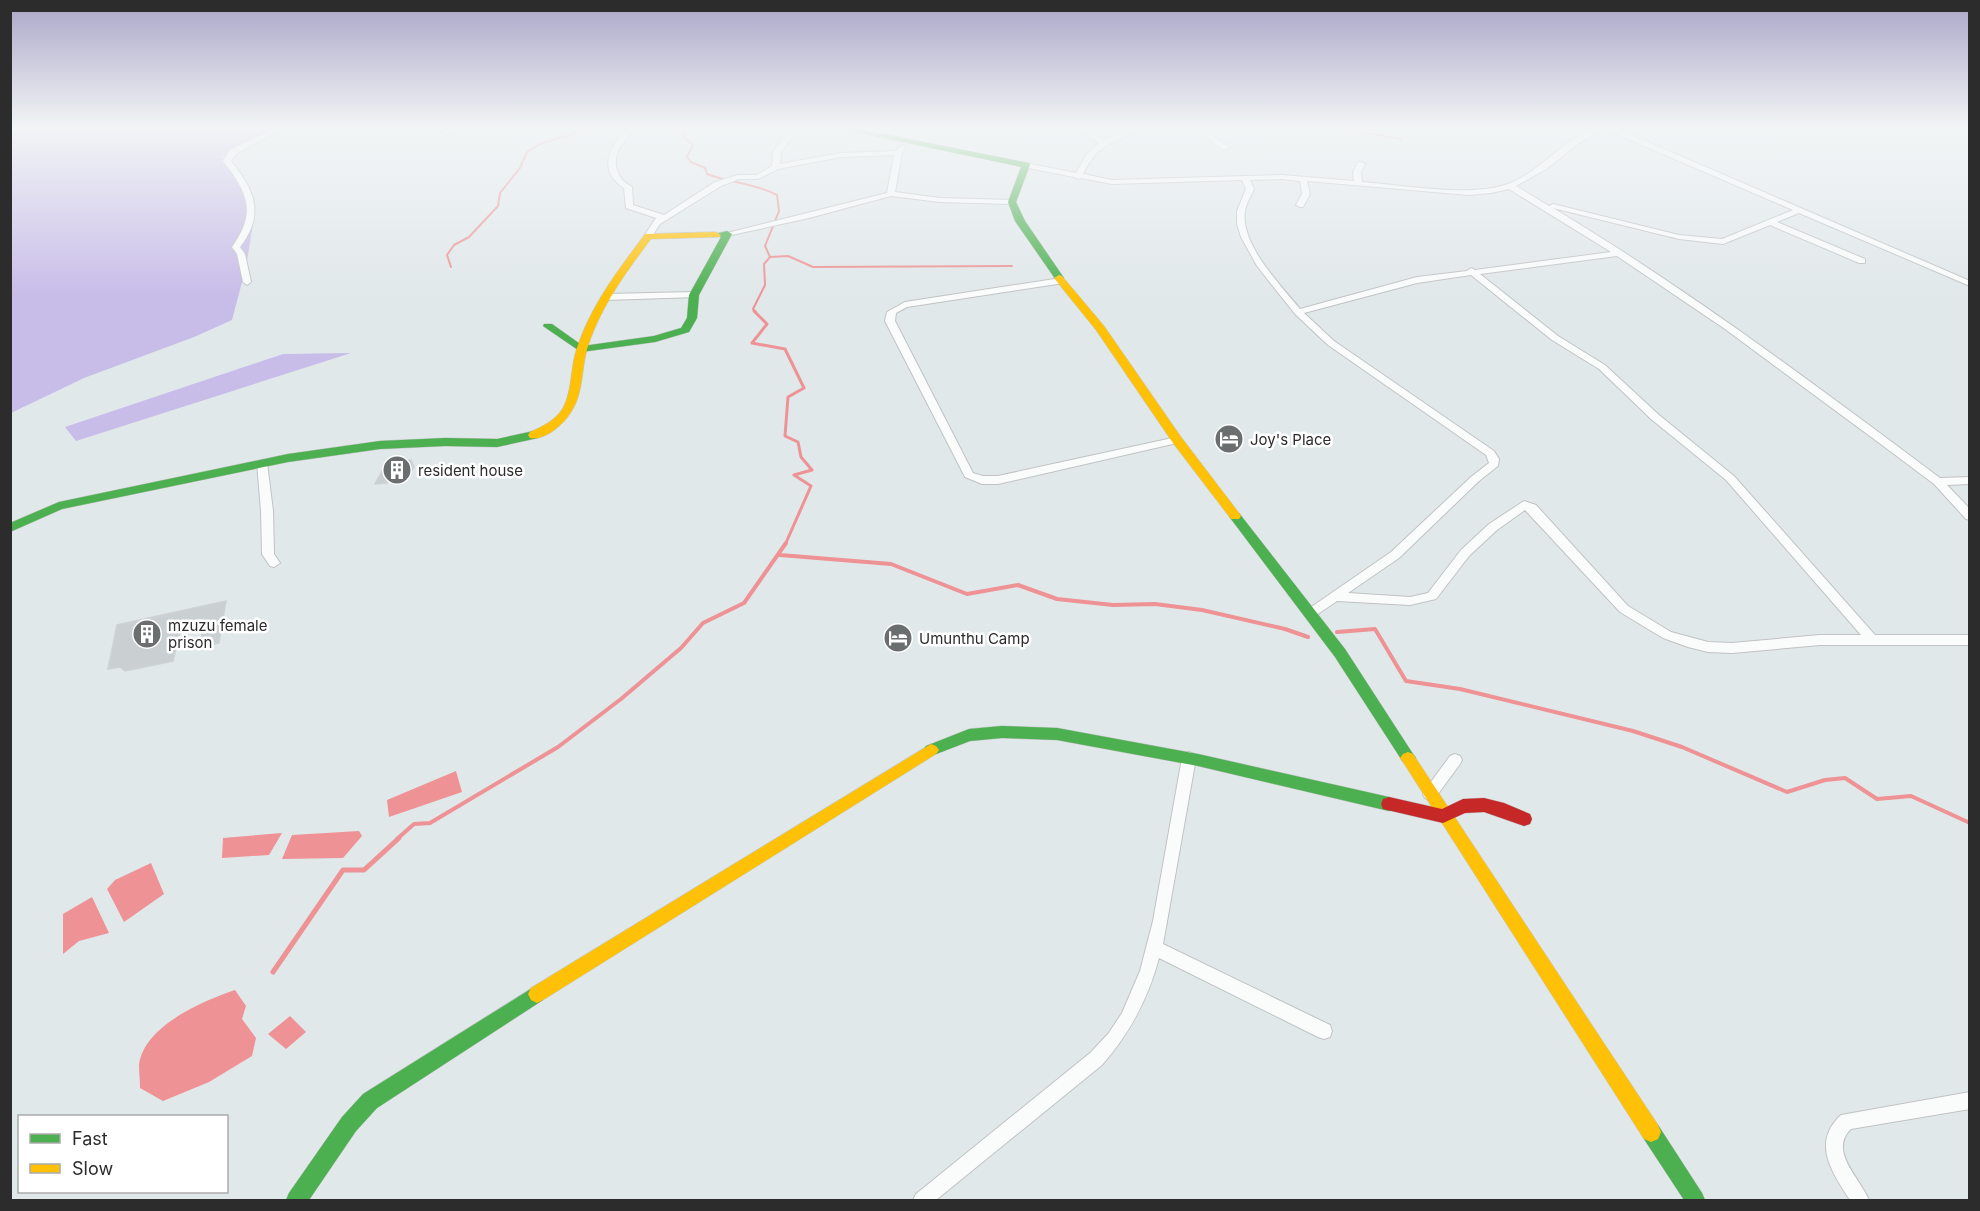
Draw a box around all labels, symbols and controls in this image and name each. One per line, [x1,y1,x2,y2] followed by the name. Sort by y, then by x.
[1213,423,1245,455] hotel icon: Joy's Place
[1250,430,1331,449] place label: Joy's Place
[381,454,413,486] building icon: resident house
[418,461,523,480] place label: resident house
[168,616,267,652] place label: mzuzu female prison
[131,618,163,650] building icon: mzuzu female prison
[882,622,914,654] hotel icon: Umunthu Camp
[919,629,1030,648] place label: Umunthu Camp
[18,1115,228,1193] legend
[72,1128,108,1149] text: Fast
[72,1158,113,1179] text: Slow

